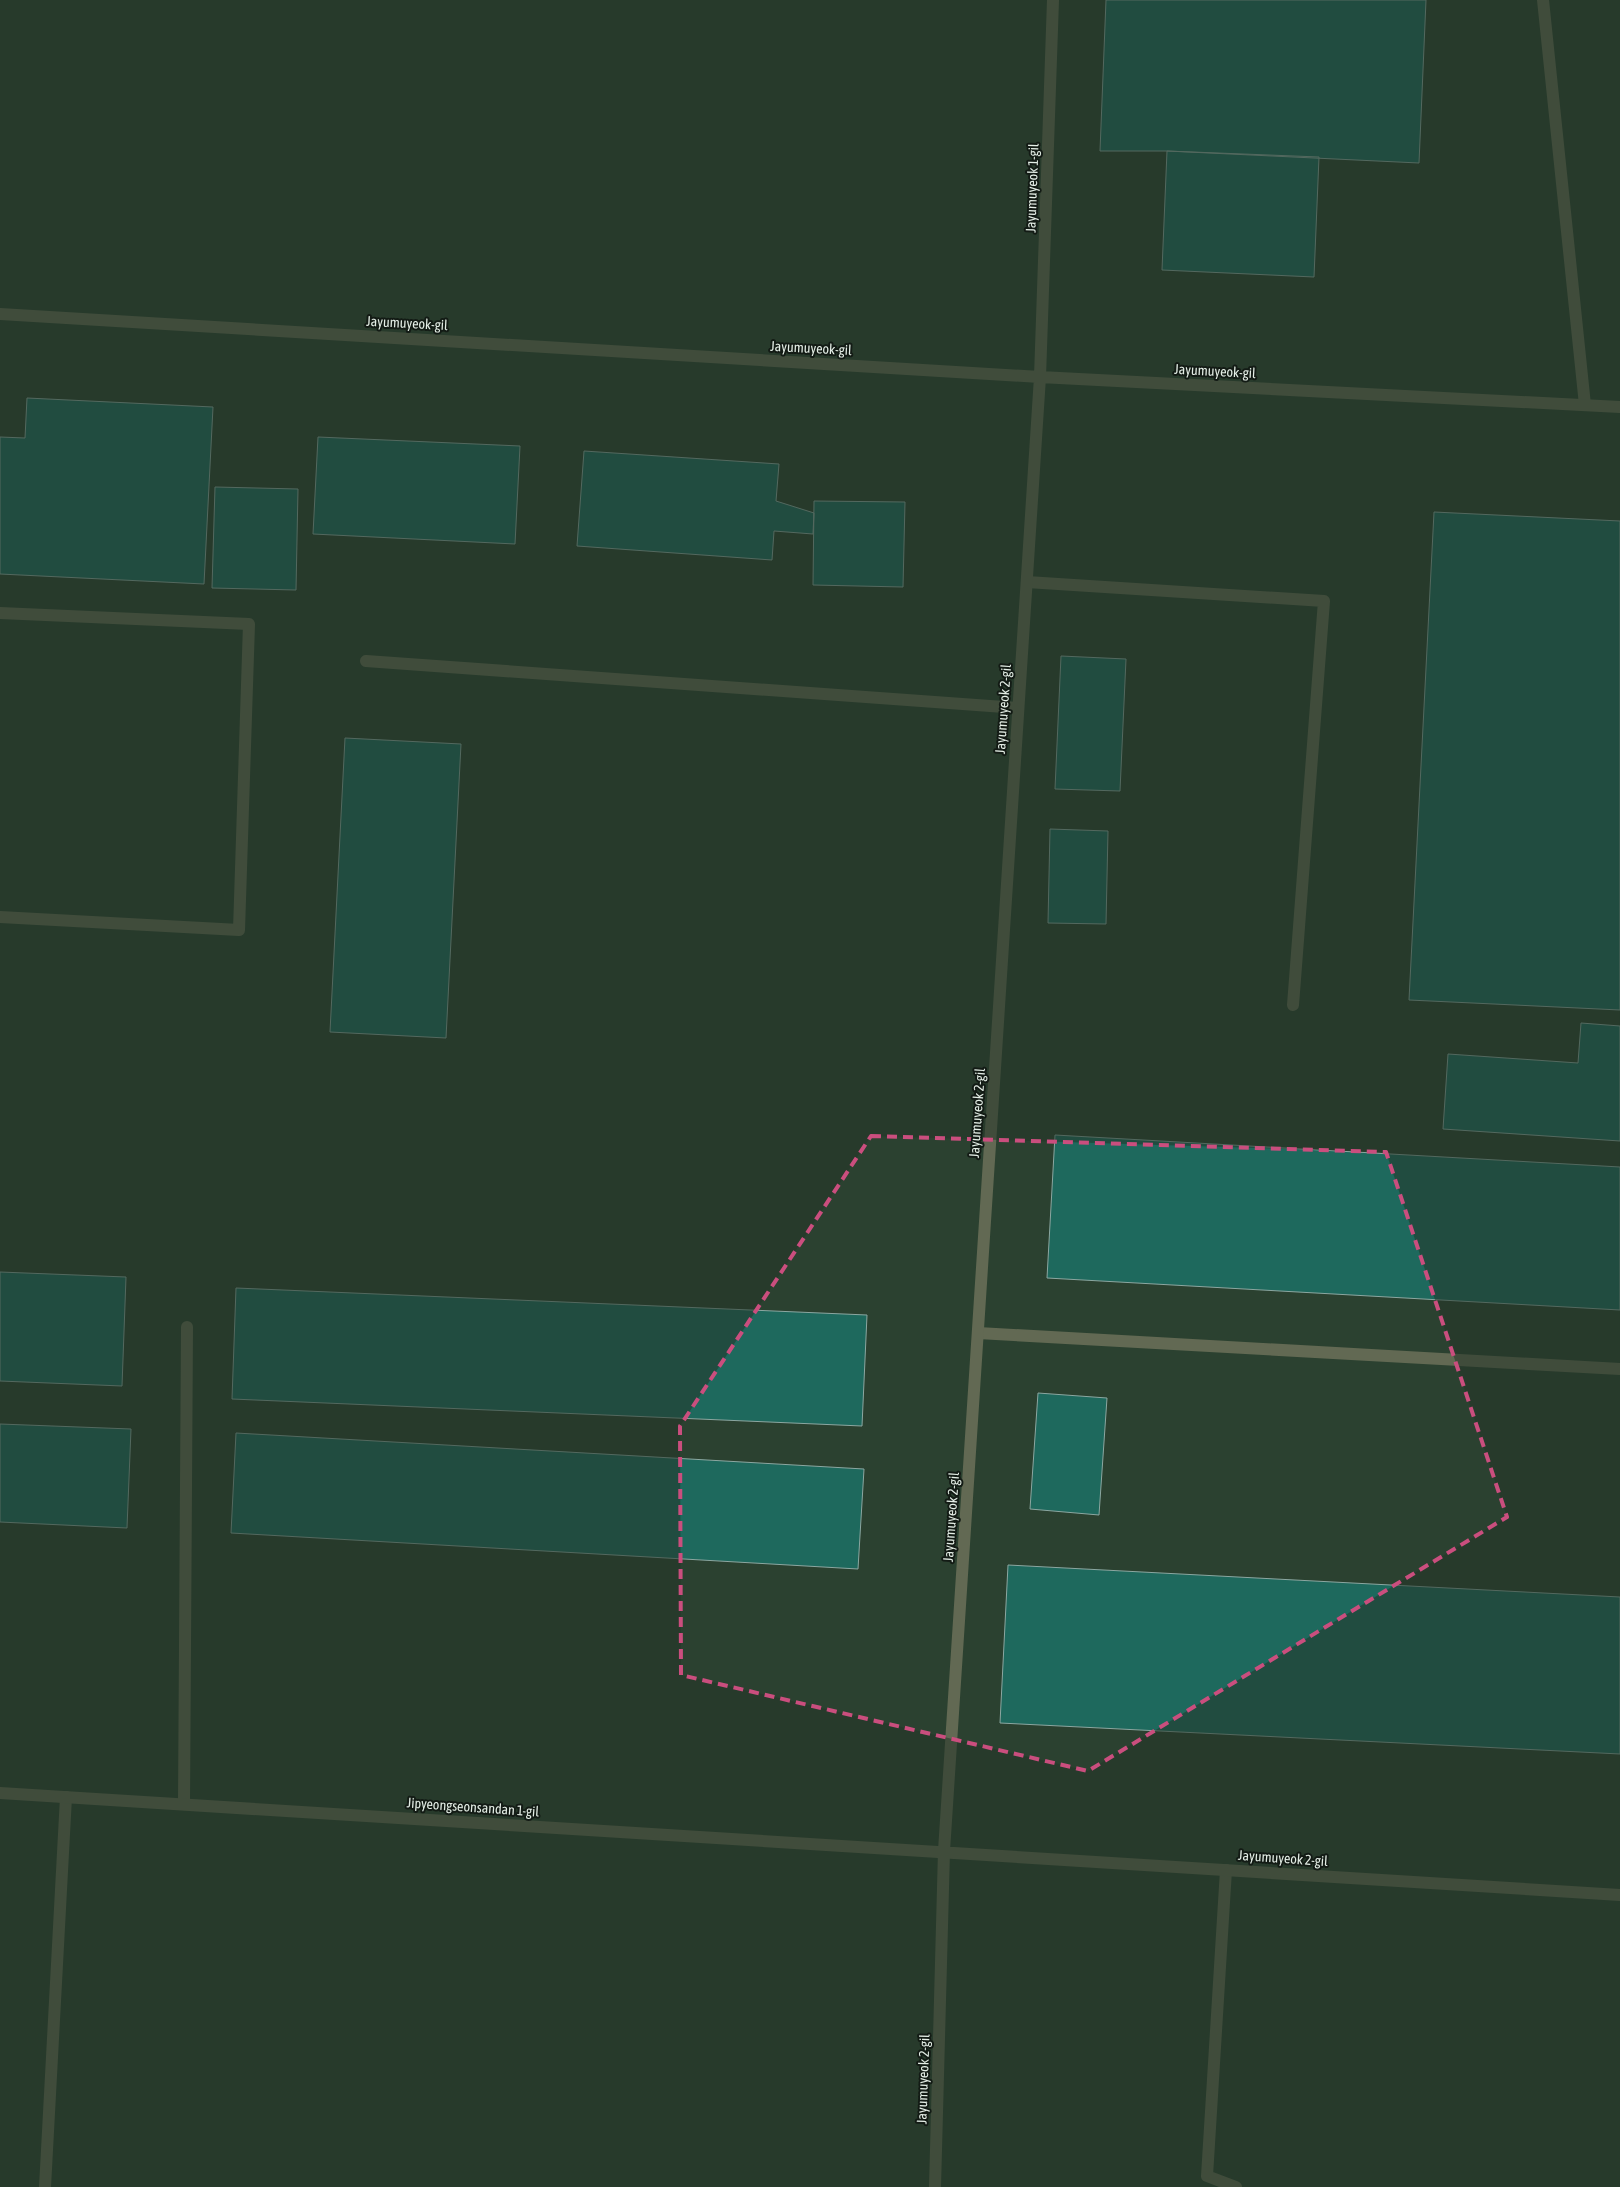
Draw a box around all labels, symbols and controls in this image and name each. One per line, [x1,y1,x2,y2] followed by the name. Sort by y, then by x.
[1022,143,1042,233] street label: Jayumuyeok 1-gil
[366,313,448,333] street label: Jayumuyeok-gil
[770,338,852,358] street label: Jayumuyeok-gil
[1174,361,1256,381] street label: Jayumuyeok-gil
[992,663,1014,754] street label: Jayumuyeok 2-gil
[966,1067,988,1158] street label: Jayumuyeok 2-gil
[940,1471,962,1562] street label: Jayumuyeok 2-gil
[406,1794,540,1820] street label: Jipyeongseonsandan 1-gil
[1238,1847,1329,1869] street label: Jayumuyeok 2-gil
[913,2033,933,2124] street label: Jayumuyeok 2-gil

